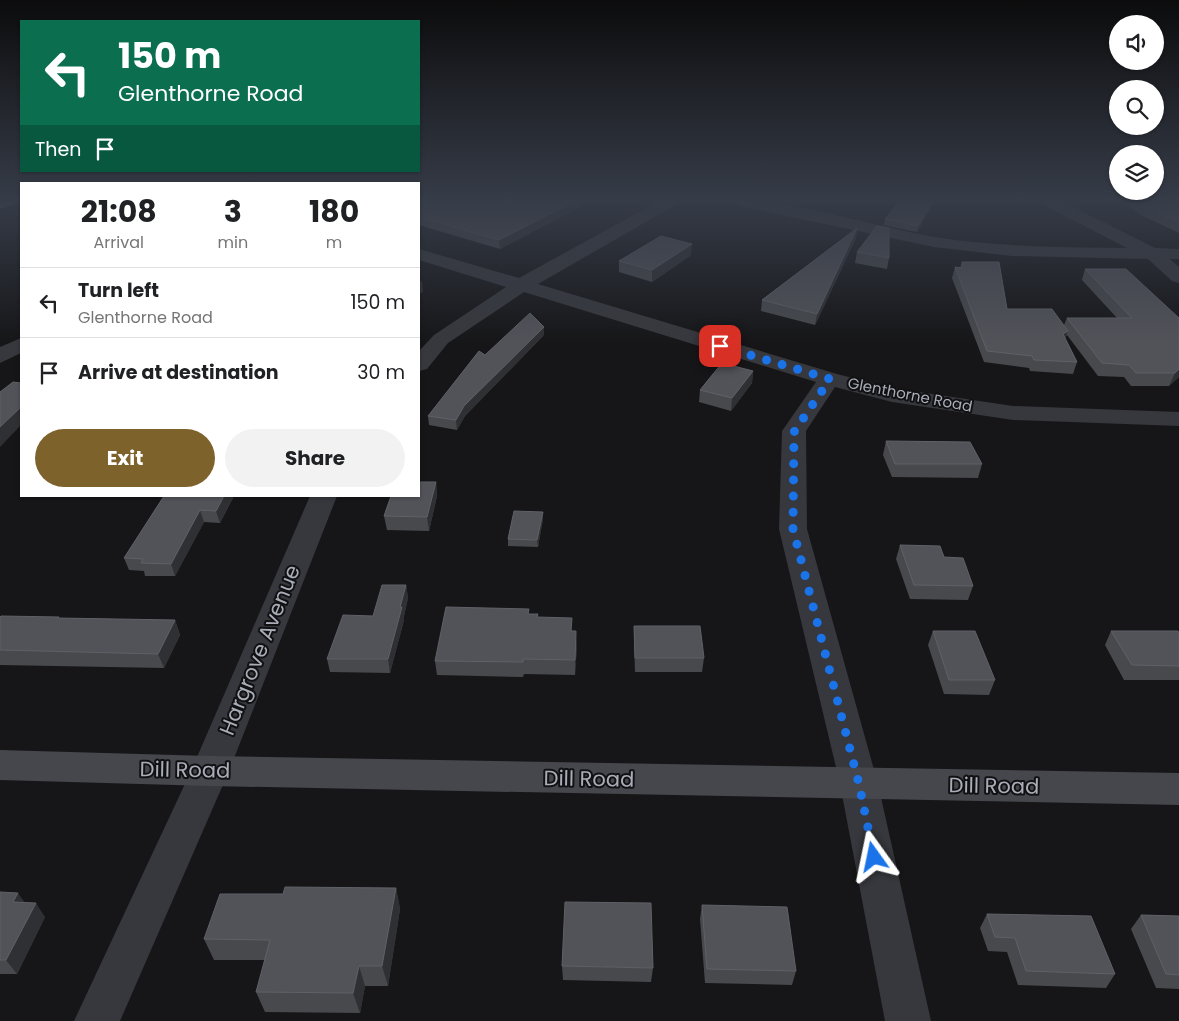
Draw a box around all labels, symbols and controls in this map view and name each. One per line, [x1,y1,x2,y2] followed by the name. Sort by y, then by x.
[1109,15,1164,200] map controls
[1109,15,1164,70] button: sound
[118,31,221,80] text: 150 m
[35,40,100,105] icon: left
[118,78,303,109] text: Glenthorne Road
[1109,80,1164,135] button: search
[91,135,119,163] icon: arrive
[35,136,81,163] text: Then
[1109,145,1164,200] button: layers
[81,190,157,233] text: 21:08
[224,190,242,233] text: 3
[309,190,359,233] text: 180
[94,231,144,254] text: Arrival
[218,231,248,254] text: min
[326,231,342,254] text: m
[78,277,159,304] text: Turn left
[35,289,63,317] icon: left
[350,289,405,316] text: 150 m
[78,306,213,329] text: Glenthorne Road
[699,325,741,367] pin
[706,332,734,360] icon: arrive
[35,359,63,387] icon: arrive
[78,359,279,386] text: Arrive at destination
[357,359,405,386] text: 30 m
[846,372,974,417] street label: Glenthorne Road
[35,429,215,487] button: Exit
[225,429,405,487] button: Share
[212,560,307,739] street label: Hargrove Avenue
[139,754,231,785] street label: Dill Road
[543,763,635,794] street label: Dill Road
[948,770,1040,801] street label: Dill Road
[847,830,899,882] position arrow

